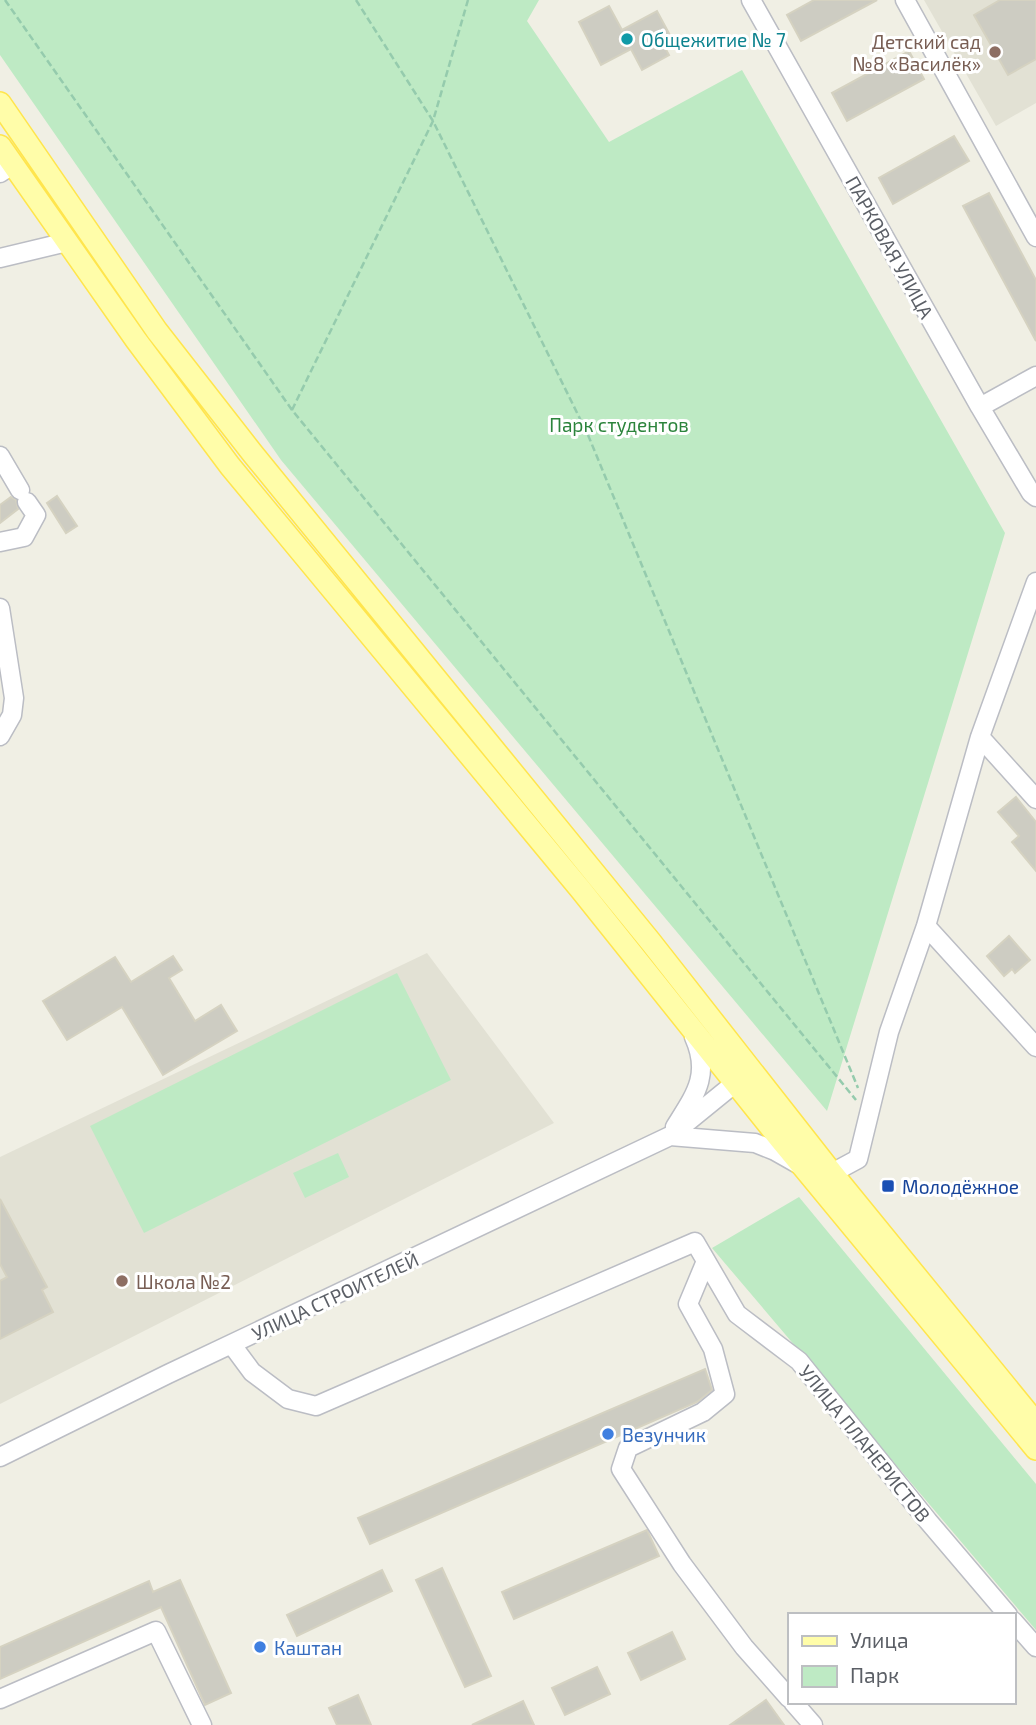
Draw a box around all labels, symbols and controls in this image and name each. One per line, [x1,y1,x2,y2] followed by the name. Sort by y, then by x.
[641,28,786,51] place label: Общежитие № 7
[853,30,981,75] place label: Детский сад №8 «Василёк»
[619,31,635,47] marker: Общежитие № 7
[987,44,1003,60] marker: Детский сад №8 «Василёк»
[841,172,939,322] street label: ПАРКОВАЯ УЛИЦА
[549,413,689,437] park label: Парк студентов
[902,1175,1019,1198] place label: Молодёжное
[880,1178,896,1194] marker: Молодёжное
[248,1247,422,1345] street label: УЛИЦА СТРОИТЕЛЕЙ
[136,1270,231,1293] place label: Школа №2
[114,1273,130,1289] marker: Школа №2
[795,1360,935,1526] street label: УЛИЦА ПЛАНЕРИСТОВ
[622,1423,706,1447] place label: Везунчик
[600,1426,616,1442] marker: Везунчик
[788,1613,1015,1704] legend
[850,1627,909,1652] text: Улица
[274,1636,342,1659] place label: Каштан
[252,1639,268,1655] marker: Каштан
[850,1662,899,1687] text: Парк

